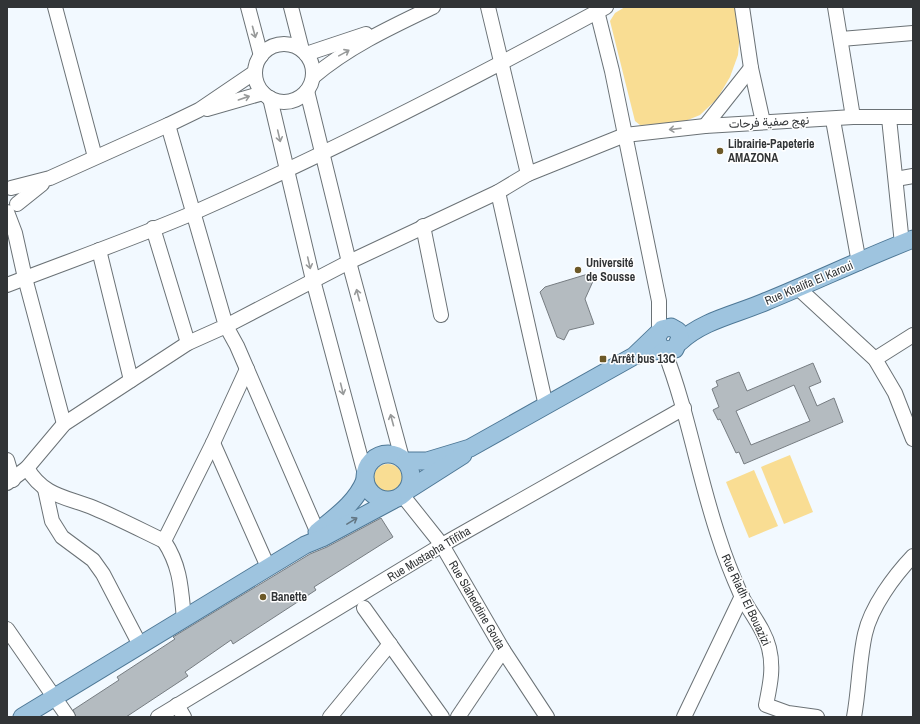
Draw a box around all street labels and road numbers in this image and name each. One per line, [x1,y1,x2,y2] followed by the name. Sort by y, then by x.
[728,112,810,133] street label: نهج صفية فرحات
[762,257,856,309] street label: Rue Khalifa El Karoui
[384,523,474,585] street label: Rue Mustapha Tfifiha
[718,552,774,648] street label: Rue Riadh El Bouazizi
[445,558,509,653] street label: Rue Slaheddine Gouta

